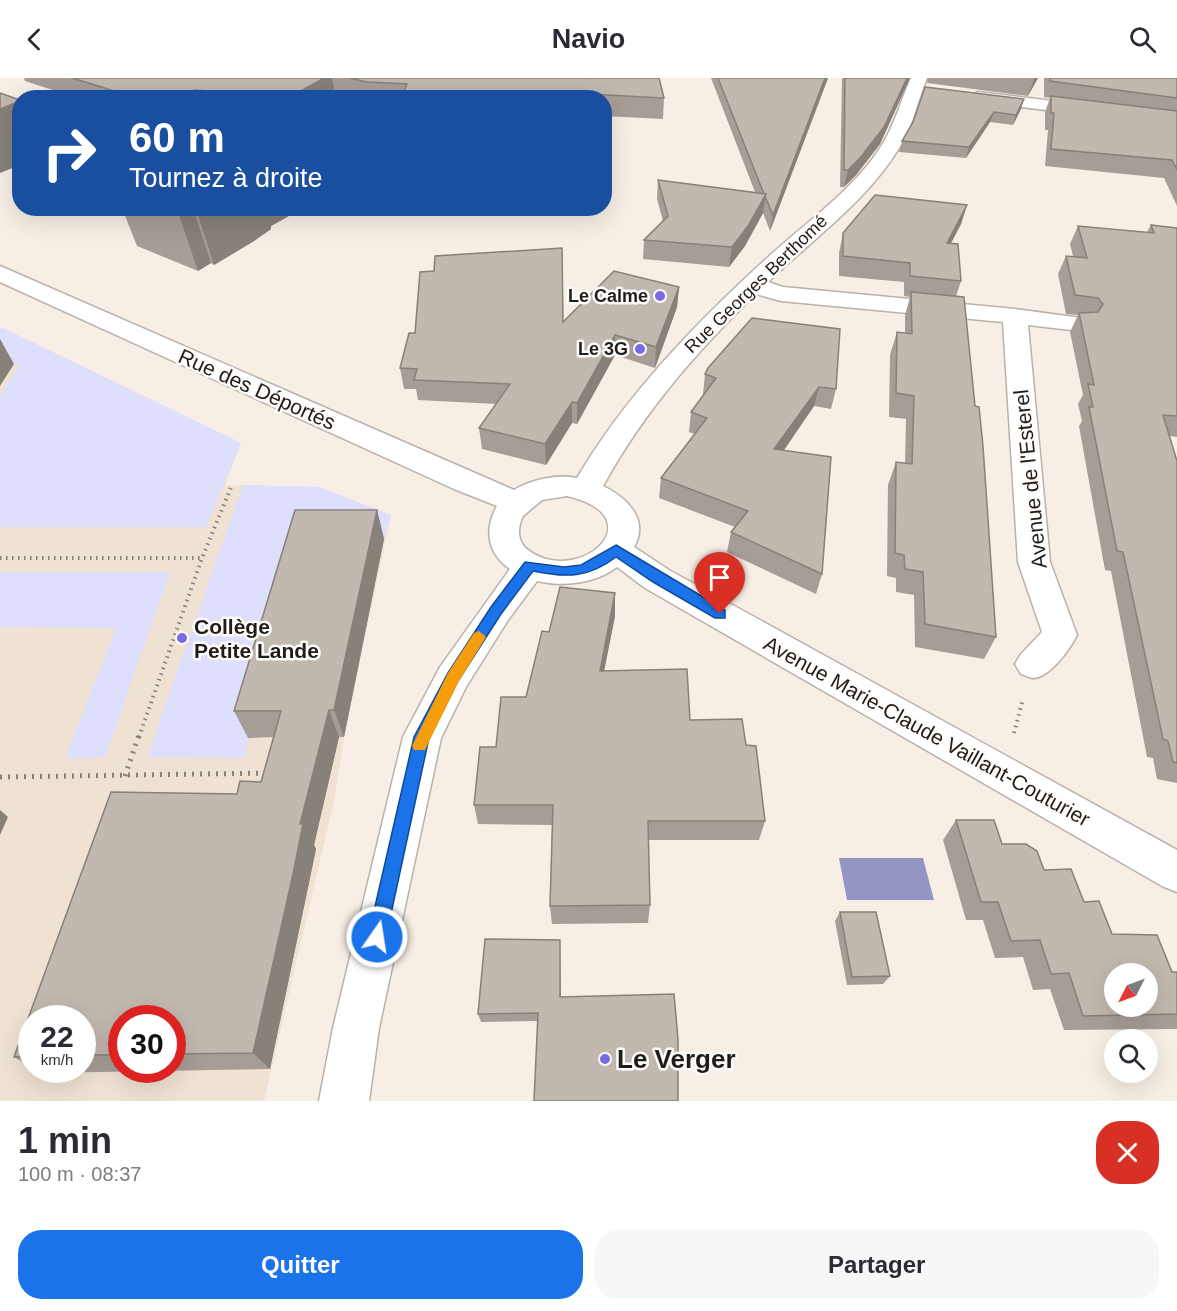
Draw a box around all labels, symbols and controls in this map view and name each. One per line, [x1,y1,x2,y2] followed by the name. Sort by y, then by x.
[18,23,51,56] icon: back
[1126,23,1159,56] icon: search
[552,24,625,54] text: Navio
[30,114,108,192] icon: right
[129,114,225,161] text: 60 m
[129,163,323,193] text: Tournez à droite
[681,211,831,357] street label: Rue Georges Berthomé
[568,286,648,306] place label: Le Calme
[653,289,667,303] marker: Le Calme
[578,339,628,359] place label: Le 3G
[633,342,647,356] marker: Le 3G
[175,344,339,434] street label: Rue des Déportés
[1009,388,1051,570] street label: Avenue de l'Esterel
[694,552,745,614] pin
[703,561,736,594] icon: arrive
[194,615,319,662] place label: Collège Petite Lande
[175,631,189,645] marker: Collège Petite Lande
[760,631,1094,831] street label: Avenue Marie-Claude Vaillant-Couturier
[345,905,409,969] position arrow
[1104,963,1158,1017] north arrow
[1104,963,1158,1083] map controls
[108,1005,186,1083] speed limit sign: 30
[40,1020,74,1053] text: 22
[1104,1029,1158,1083] button: search
[617,1044,736,1074] place label: Le Verger
[41,1051,73,1068] text: km/h
[598,1052,612,1066] marker: Le Verger
[18,1120,112,1161] text: 1 min
[1096,1121,1159,1184] button: close
[18,1163,141,1185] text: 100 m · 08:37
[18,1230,583,1299] button: Quitter
[595,1230,1159,1299] button: Partager

